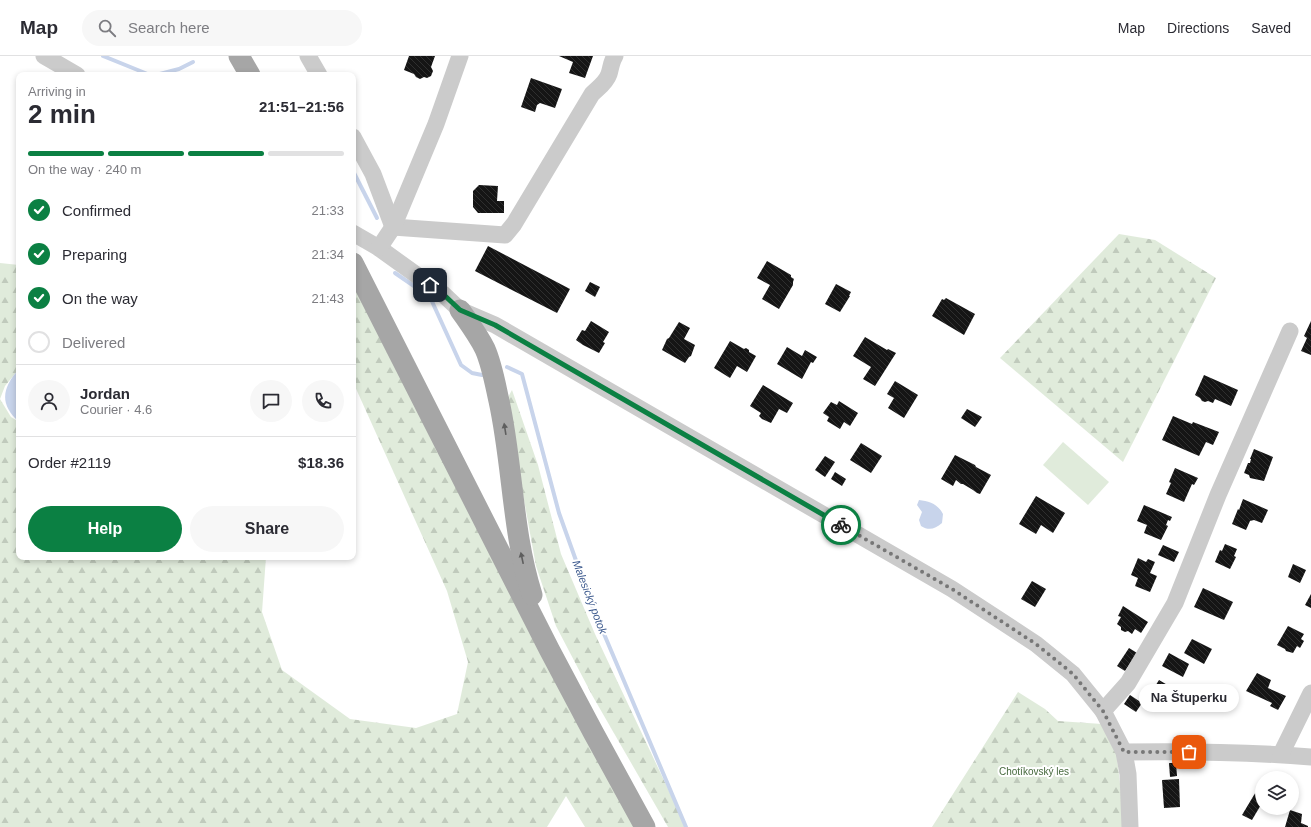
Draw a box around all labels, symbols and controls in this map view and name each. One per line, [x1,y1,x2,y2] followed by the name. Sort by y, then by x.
[82,10,362,46] search box
[20,17,58,38] text: Map
[96,17,118,39] icon: search
[128,19,210,36] text: Search here
[1118,20,1145,36] text: Map
[1167,20,1229,36] text: Directions
[1251,20,1291,36] text: Saved
[28,84,86,99] text: Arriving in
[259,98,344,115] text: 21:51–21:56
[28,99,96,129] text: 2 min
[28,162,141,177] text: On the way · 240 m
[28,199,50,221] icon: check
[62,202,131,219] text: Confirmed
[311,203,344,218] text: 21:33
[28,243,50,265] icon: check
[62,246,127,263] text: Preparing
[311,247,344,262] text: 21:34
[413,268,447,302] pin
[419,274,441,296] icon: home
[28,287,50,309] icon: check
[62,290,138,307] text: On the way
[311,291,344,306] text: 21:43
[62,334,125,351] text: Delivered
[28,380,70,422] button: person
[250,380,292,422] button: chat
[302,380,344,422] button: phone
[80,385,130,402] text: Jordan
[80,402,152,417] text: Courier · 4.6
[502,423,508,435] one-way arrow
[28,454,111,471] text: Order #2119
[298,454,344,471] text: $18.36
[821,505,861,545] courier
[28,506,182,552] button: Help
[190,506,344,552] button: Share
[830,514,852,536] icon: bike
[519,552,525,564] one-way arrow
[570,558,610,636] water label: Malesický potok
[1139,684,1239,712] callout: Na Štuperku
[1151,690,1227,705] text: Na Štuperku
[1172,735,1206,769] pin
[1178,741,1200,763] icon: bag
[999,766,1069,777] park label: Chotíkovský les
[1255,771,1299,815] map controls
[1255,771,1299,815] button: layers

